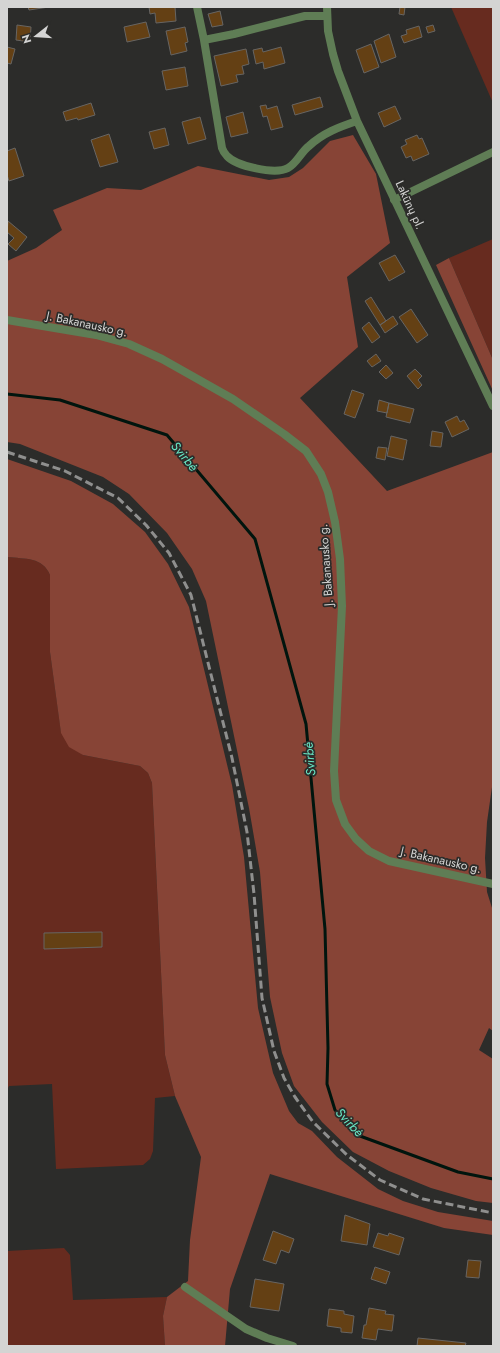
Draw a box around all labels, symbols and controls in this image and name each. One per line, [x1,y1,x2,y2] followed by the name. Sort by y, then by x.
[16,16,56,56] north arrow
[18,32,35,45] text: N
[391,178,429,232] street label: Lakūnų pl.
[43,306,129,341] street label: J. Bakanausko g.
[166,437,203,476] water label: Svirbė
[314,523,338,609] street label: J. Bakanausko g.
[299,741,320,777] water label: Svirbė
[397,841,483,878] street label: J. Bakanausko g.
[331,1104,369,1141] water label: Svirbė

